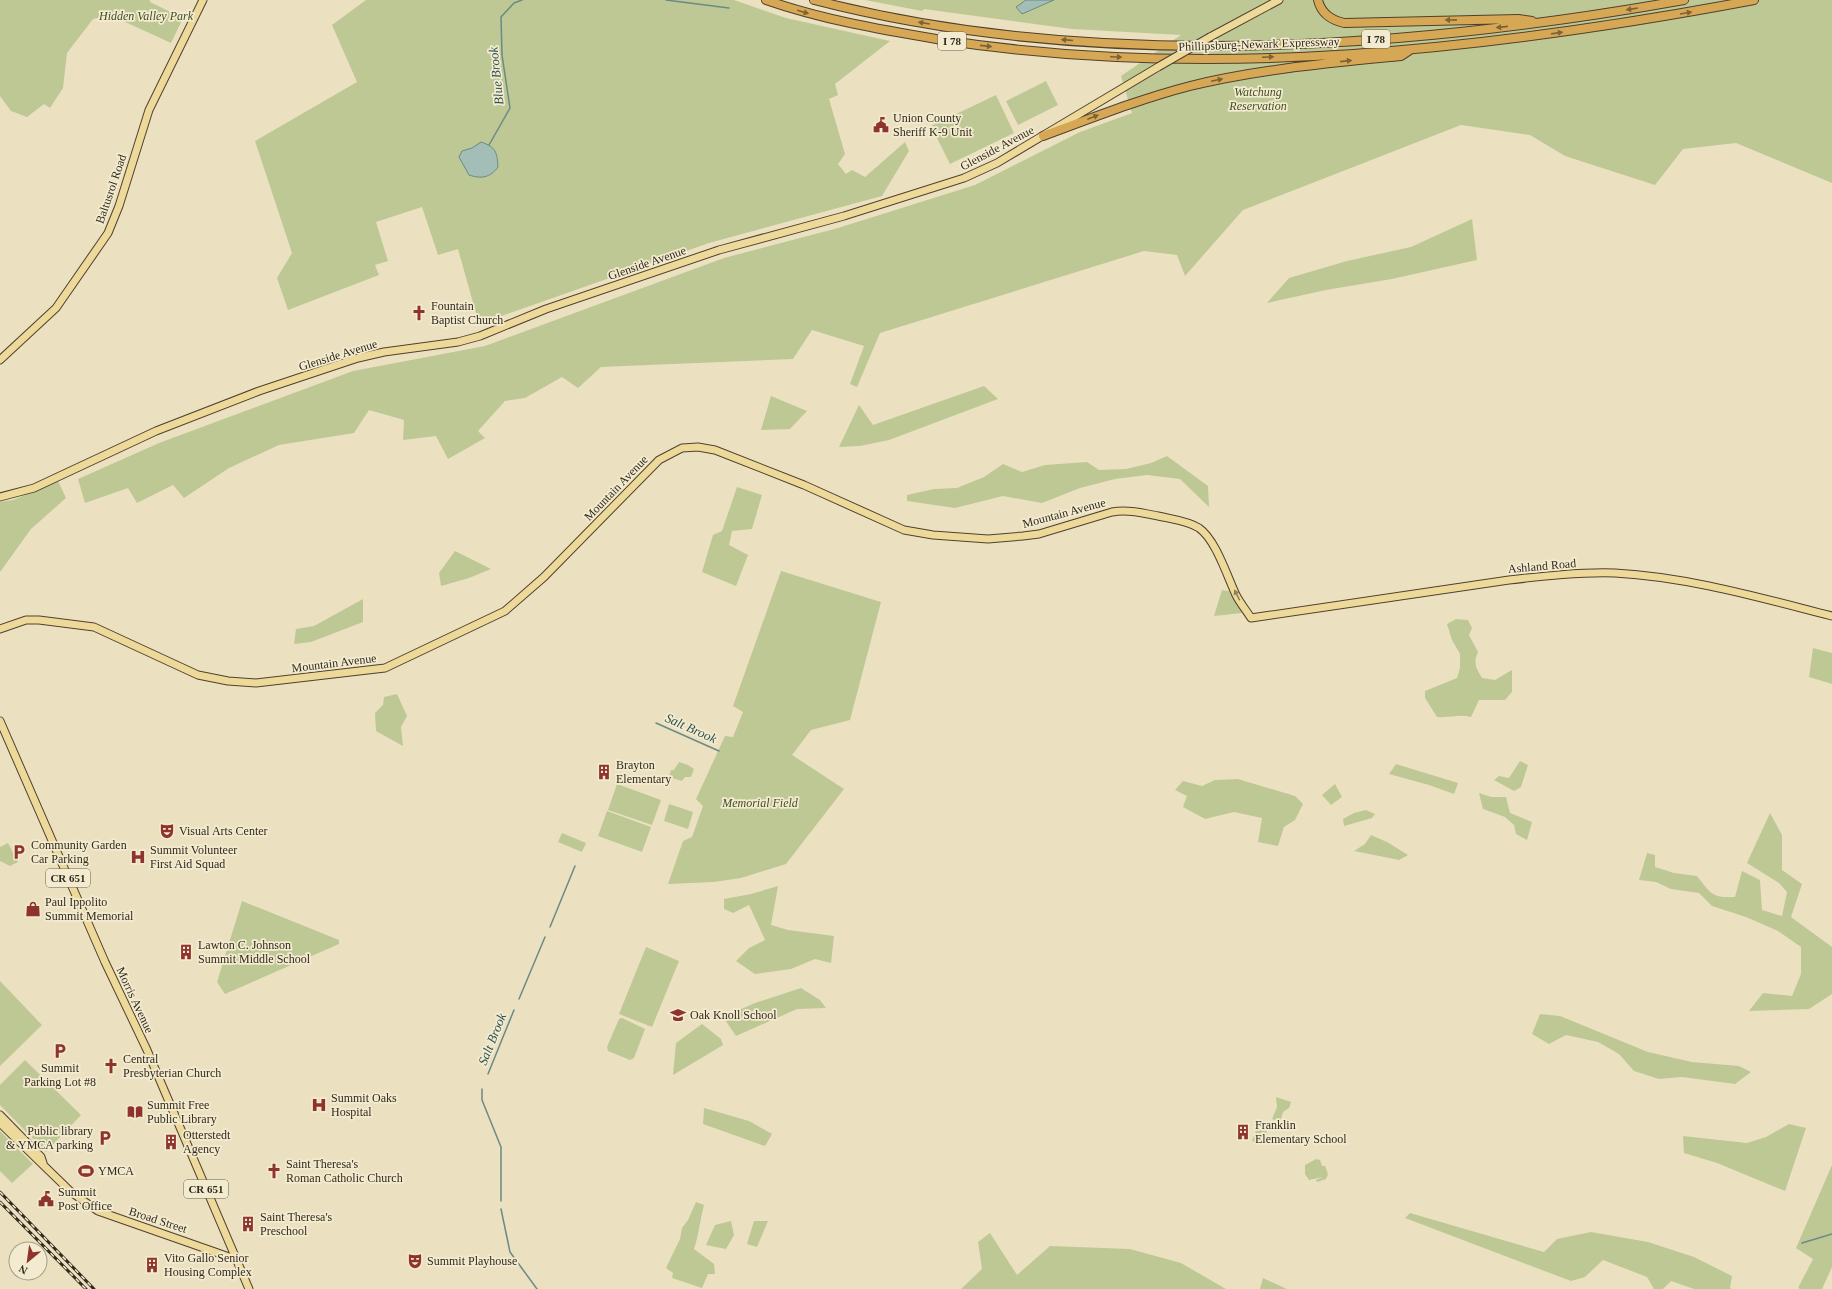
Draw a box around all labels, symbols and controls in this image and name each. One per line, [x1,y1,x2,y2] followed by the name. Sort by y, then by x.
[1626,6,1638,12] one-way arrow
[98,9,194,23] park label: Hidden Valley Park
[798,9,810,15] one-way arrow
[1680,10,1692,16] one-way arrow
[1444,17,1457,23] one-way arrow
[918,20,930,26] one-way arrow
[1496,24,1508,30] one-way arrow
[1362,30,1390,48] road number: I 78
[1551,30,1563,36] one-way arrow
[938,32,966,50] road number: I 78
[1178,34,1340,54] street label: Phillipsburg-Newark Expressway
[1060,37,1073,44] one-way arrow
[980,43,992,49] one-way arrow
[485,46,507,106] water label: Blue Brook
[1110,53,1122,60] one-way arrow
[1262,54,1274,61] one-way arrow
[1340,58,1352,64] one-way arrow
[1211,77,1224,83] one-way arrow
[1228,85,1287,113] park label: Watchung Reservation
[893,111,973,139] place label: Union County Sheriff K-9 Unit
[1087,113,1099,119] one-way arrow
[872,116,890,134] public building icon: Union County Sheriff K-9 Unit
[958,123,1036,173] street label: Glenside Avenue
[93,153,129,225] street label: Baltusrol Road
[606,243,688,283] street label: Glenside Avenue
[431,299,503,327] place label: Fountain Baptist Church
[410,304,428,322] church icon: Fountain Baptist Church
[297,336,379,374] street label: Glenside Avenue
[581,452,651,524] street label: Mountain Avenue
[1021,495,1107,531] street label: Mountain Avenue
[1507,556,1577,576] street label: Ashland Road
[1233,589,1240,600] one-way arrow
[291,651,377,675] street label: Mountain Avenue
[663,710,719,746] water label: Salt Brook
[616,758,671,786] place label: Brayton Elementary
[595,763,613,781] building icon: Brayton Elementary
[721,796,799,810] park label: Memorial Field
[158,822,176,840] theatre icon: Visual Arts Center
[179,824,268,838] place label: Visual Arts Center
[31,838,127,866] place label: Community Garden Car Parking
[10,843,28,861] parking icon: Community Garden Car Parking
[150,843,237,871] place label: Summit Volunteer First Aid Squad
[129,848,147,866] hospital icon: Summit Volunteer First Aid Squad
[46,869,90,887] road number: CR 651
[45,895,134,923] place label: Paul Ippolito Summit Memorial
[24,900,42,918] shop icon: Paul Ippolito Summit Memorial
[198,938,311,966] place label: Lawton C. Johnson Summit Middle School
[177,943,195,961] building icon: Lawton C. Johnson Summit Middle School
[114,965,156,1035] street label: Morris Avenue
[669,1006,687,1024] school or university icon: Oak Knoll School
[690,1008,777,1022] place label: Oak Knoll School
[475,1011,509,1067] water label: Salt Brook
[51,1042,69,1060] parking icon: Summit Parking Lot #8
[123,1052,221,1080] place label: Central Presbyterian Church
[102,1057,120,1075] church icon: Central Presbyterian Church
[24,1061,96,1089] place label: Summit Parking Lot #8
[331,1091,397,1119] place label: Summit Oaks Hospital
[310,1096,328,1114] hospital icon: Summit Oaks Hospital
[147,1098,217,1126] place label: Summit Free Public Library
[126,1103,144,1121] library icon: Summit Free Public Library
[1255,1118,1347,1146] place label: Franklin Elementary School
[1234,1123,1252,1141] building icon: Franklin Elementary School
[6,1124,93,1152] place label: Public library & YMCA parking
[183,1128,231,1156] place label: Otterstedt Agency
[96,1129,114,1147] parking icon: Public library & YMCA parking
[162,1133,180,1151] building icon: Otterstedt Agency
[286,1157,403,1185] place label: Saint Theresa's Roman Catholic Church
[77,1162,95,1180] sports icon: YMCA
[265,1162,283,1180] church icon: Saint Theresa's Roman Catholic Church
[98,1164,134,1178] place label: YMCA
[184,1180,228,1198] road number: CR 651
[58,1185,112,1213] place label: Summit Post Office
[37,1190,55,1208] public building icon: Summit Post Office
[127,1204,189,1236] street label: Broad Street
[260,1210,333,1238] place label: Saint Theresa's Preschool
[239,1215,257,1233] building icon: Saint Theresa's Preschool
[8,1241,48,1281] north arrow
[164,1251,252,1279] place label: Vito Gallo Senior Housing Complex
[406,1252,424,1270] theatre icon: Summit Playhouse
[427,1254,517,1268] place label: Summit Playhouse
[143,1256,161,1274] building icon: Vito Gallo Senior Housing Complex
[17,1263,30,1277] text: N

